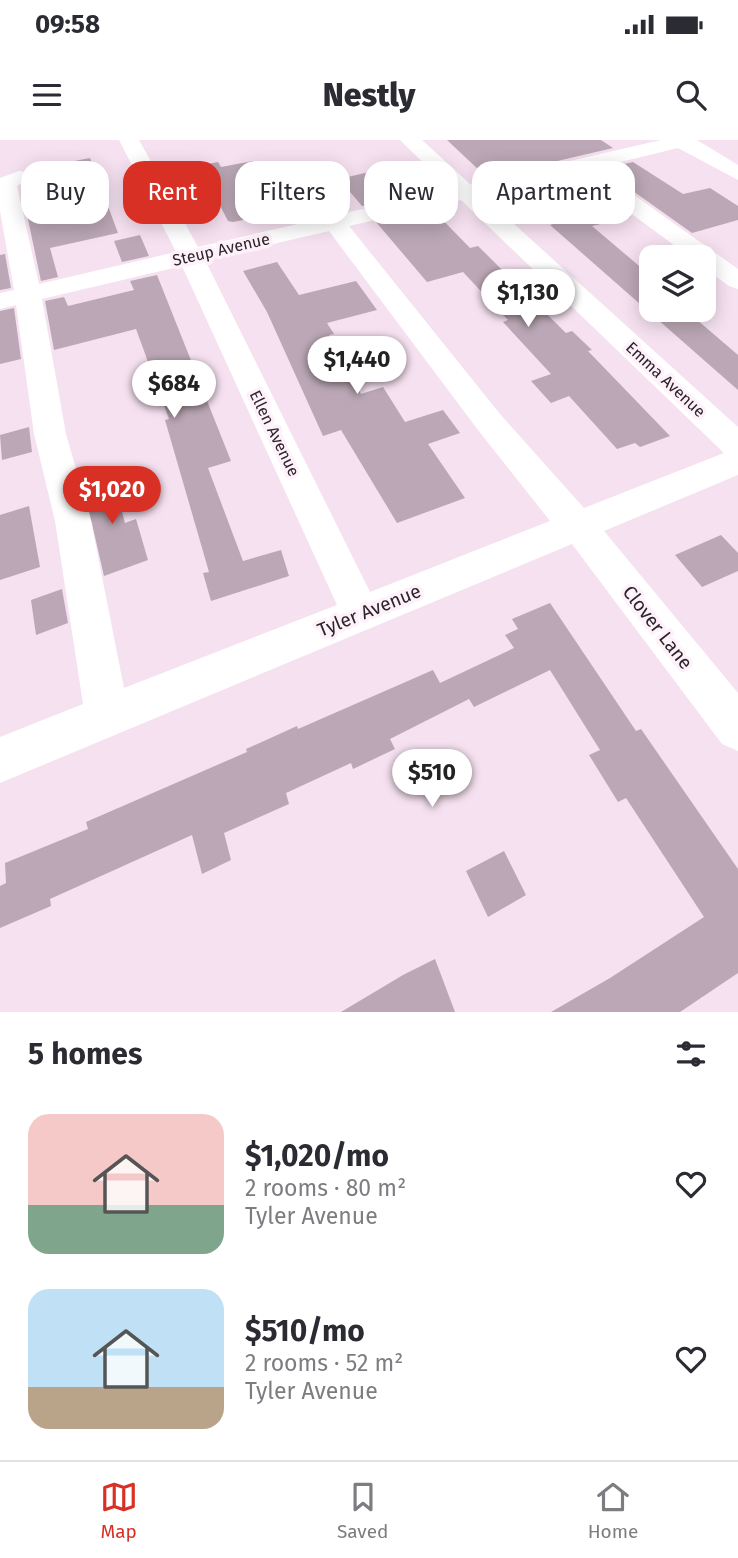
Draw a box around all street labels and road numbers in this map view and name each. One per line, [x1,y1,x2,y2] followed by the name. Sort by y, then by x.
[171,229,272,270] street label: Steup Avenue
[622,338,709,421] street label: Emma Avenue
[246,387,304,479] street label: Ellen Avenue
[314,579,424,642] street label: Tyler Avenue
[618,581,697,674] street label: Clover Lane

